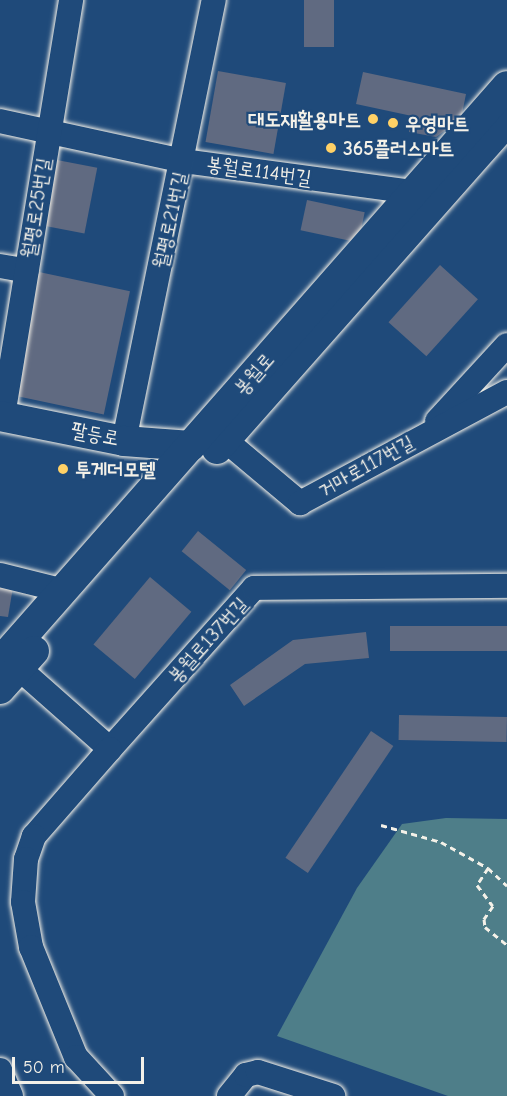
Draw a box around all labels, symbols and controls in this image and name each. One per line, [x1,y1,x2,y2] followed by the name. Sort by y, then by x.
[248,107,361,131] place label: 대도재활용마트
[405,111,469,135] place label: 우영마트
[366,112,380,126] marker: 대도재활용마트
[386,116,400,130] marker: 우영마트
[343,136,454,160] place label: 365플러스마트
[324,141,338,155] marker: 365플러스마트
[205,152,313,190] street label: 봉월로114번길
[16,156,56,260] street label: 월평로25번길
[148,169,192,271] street label: 월평로21번길
[229,348,279,400] street label: 봉월로
[69,418,121,450] street label: 팔등로
[314,430,418,502] street label: 거마로117번길
[75,457,155,481] place label: 투게더모텔
[56,462,70,476] marker: 투게더모텔
[163,592,253,688] street label: 봉월로137번길
[15,1045,147,1083] scale bar
[23,1057,65,1078] text: 50 m

